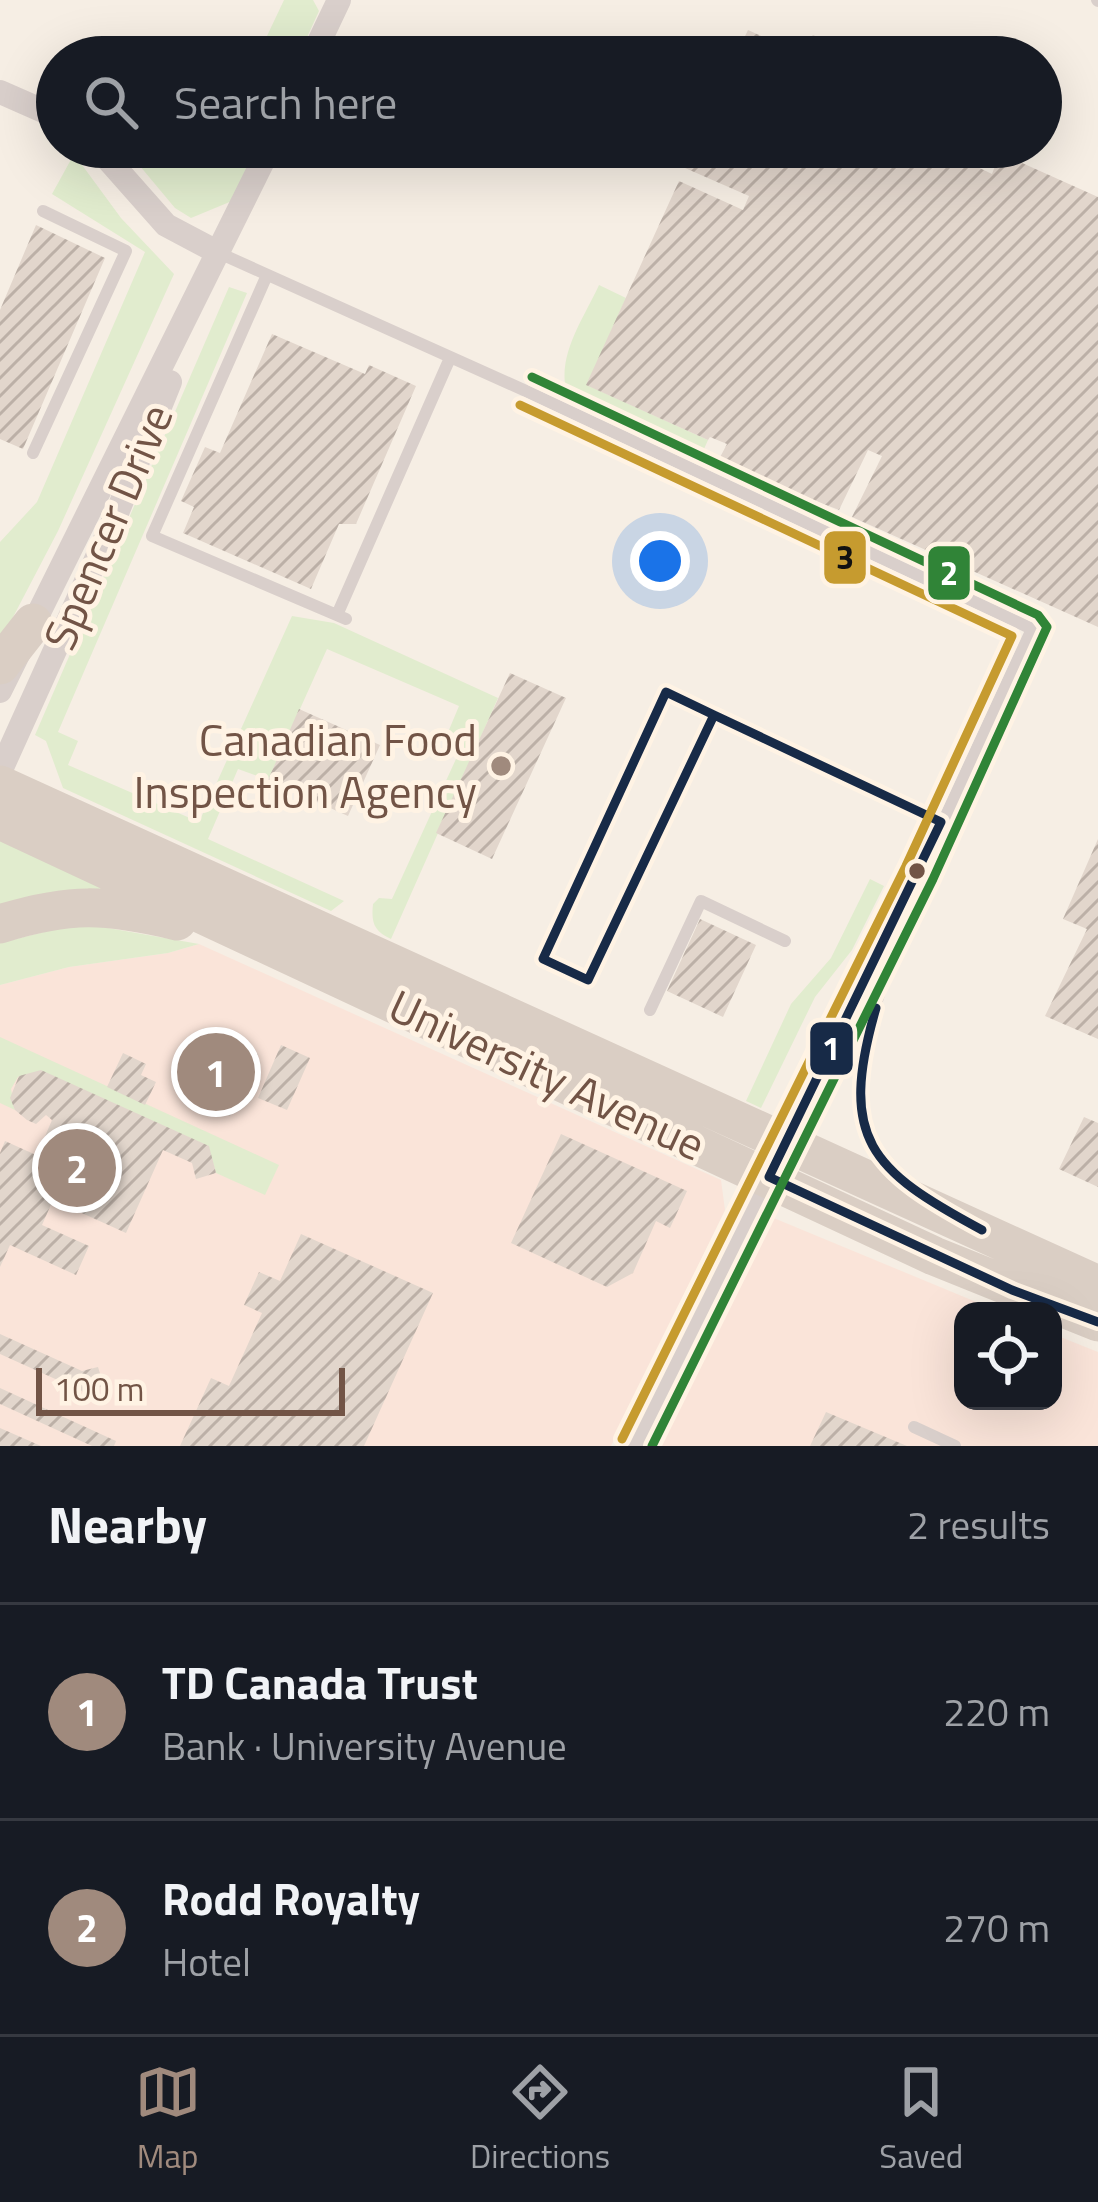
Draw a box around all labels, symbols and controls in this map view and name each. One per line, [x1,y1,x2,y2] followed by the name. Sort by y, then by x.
[36,36,1062,168] search box
[174,68,397,136] text: Search here
[78,69,144,135] icon: search
[25,393,189,660] street label: Spencer Drive
[822,529,868,586] line badge: 3
[630,531,690,591] your location
[836,532,854,582] text: 3
[926,544,972,602] line badge: 2
[940,548,958,598] text: 2
[134,705,477,825] place label: Canadian Food Inspection Agency
[488,753,514,779] marker: Canadian Food Inspection Agency
[906,860,928,882] unlabelled marker
[378,971,717,1177] street label: University Avenue
[808,1020,855,1077] line badge: 1
[822,1023,840,1073] text: 1
[177,1027,255,1117] pin: 1
[38,1123,116,1213] pin: 2
[954,1302,1062,1410] map controls
[954,1302,1062,1410] button: locate
[36,1362,345,1415] scale bar
[54,1364,144,1414] text: 100 m
[48,1485,207,1563] text: Nearby
[907,1495,1050,1554] text: 2 results
[162,1648,478,1716] text: TD Canada Trust
[76,1682,98,1741] text: 1
[943,1682,1050,1741] text: 220 m
[162,1716,567,1775] text: Bank · University Avenue
[162,1864,420,1932] text: Rodd Royalty
[76,1898,98,1957] text: 2
[943,1898,1050,1957] text: 270 m
[162,1932,251,1991] text: Hotel
[135,2059,201,2181] tab: Map
[470,2059,610,2181] tab: Directions
[879,2059,963,2181] tab: Saved

